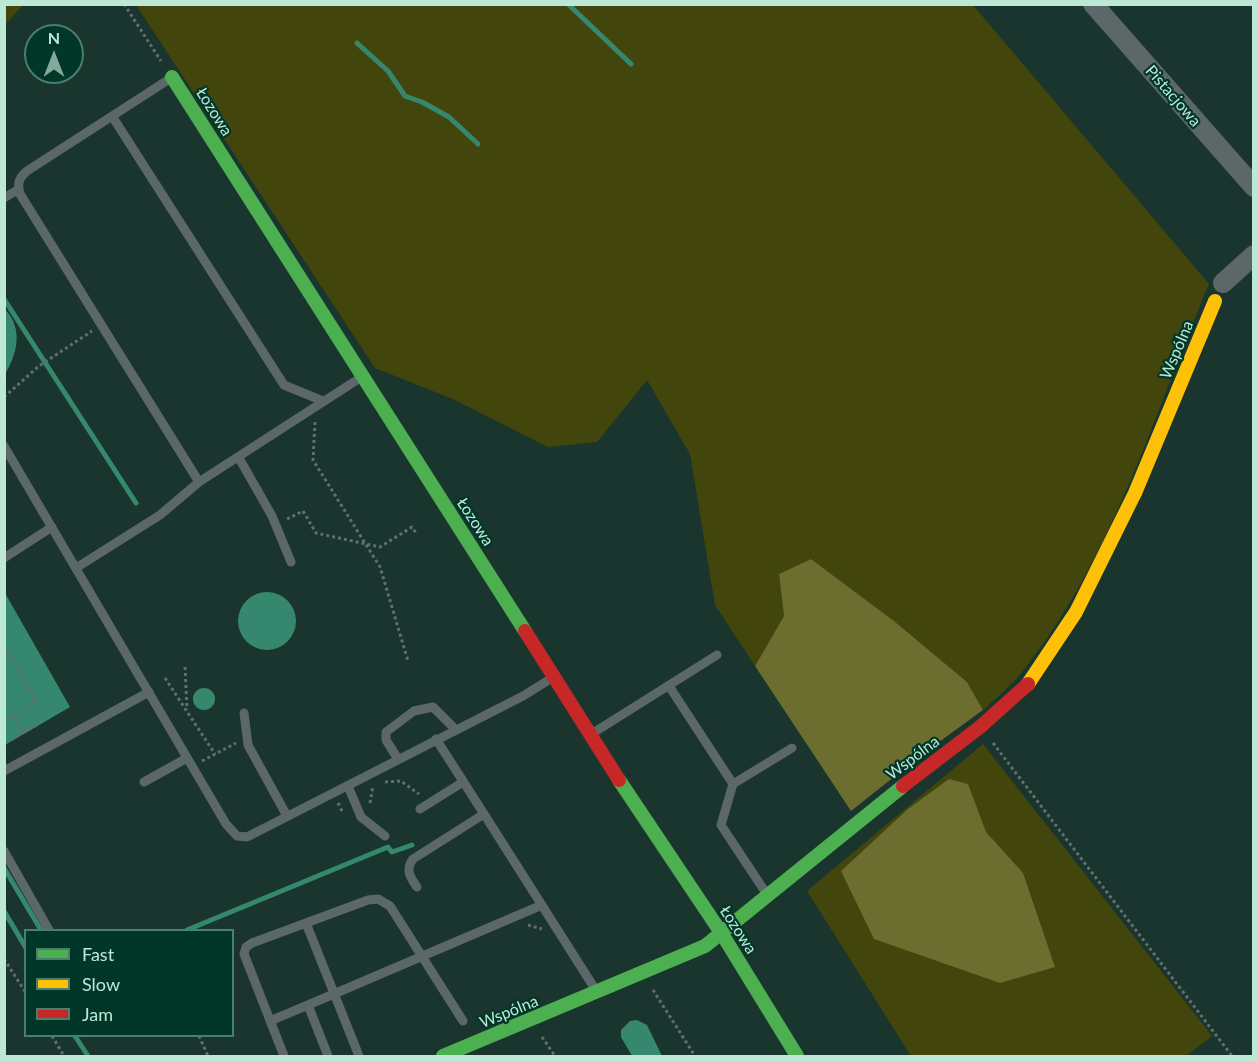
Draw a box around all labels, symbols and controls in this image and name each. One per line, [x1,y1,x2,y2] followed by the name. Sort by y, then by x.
[24,24,84,84] north arrow
[48,28,60,47] text: N
[1141,61,1205,131] street label: Pistacjowa
[192,84,236,140] street label: Łozowa
[1156,318,1198,382] street label: Wspólna
[452,494,498,550] street label: Łozowa
[883,732,943,784] street label: Wspólna
[715,902,761,958] street label: Łozowa
[24,929,234,1037] legend
[82,943,114,965] text: Fast
[82,973,120,995] text: Slow
[477,992,541,1032] street label: Wspólna
[82,1003,113,1025] text: Jam

